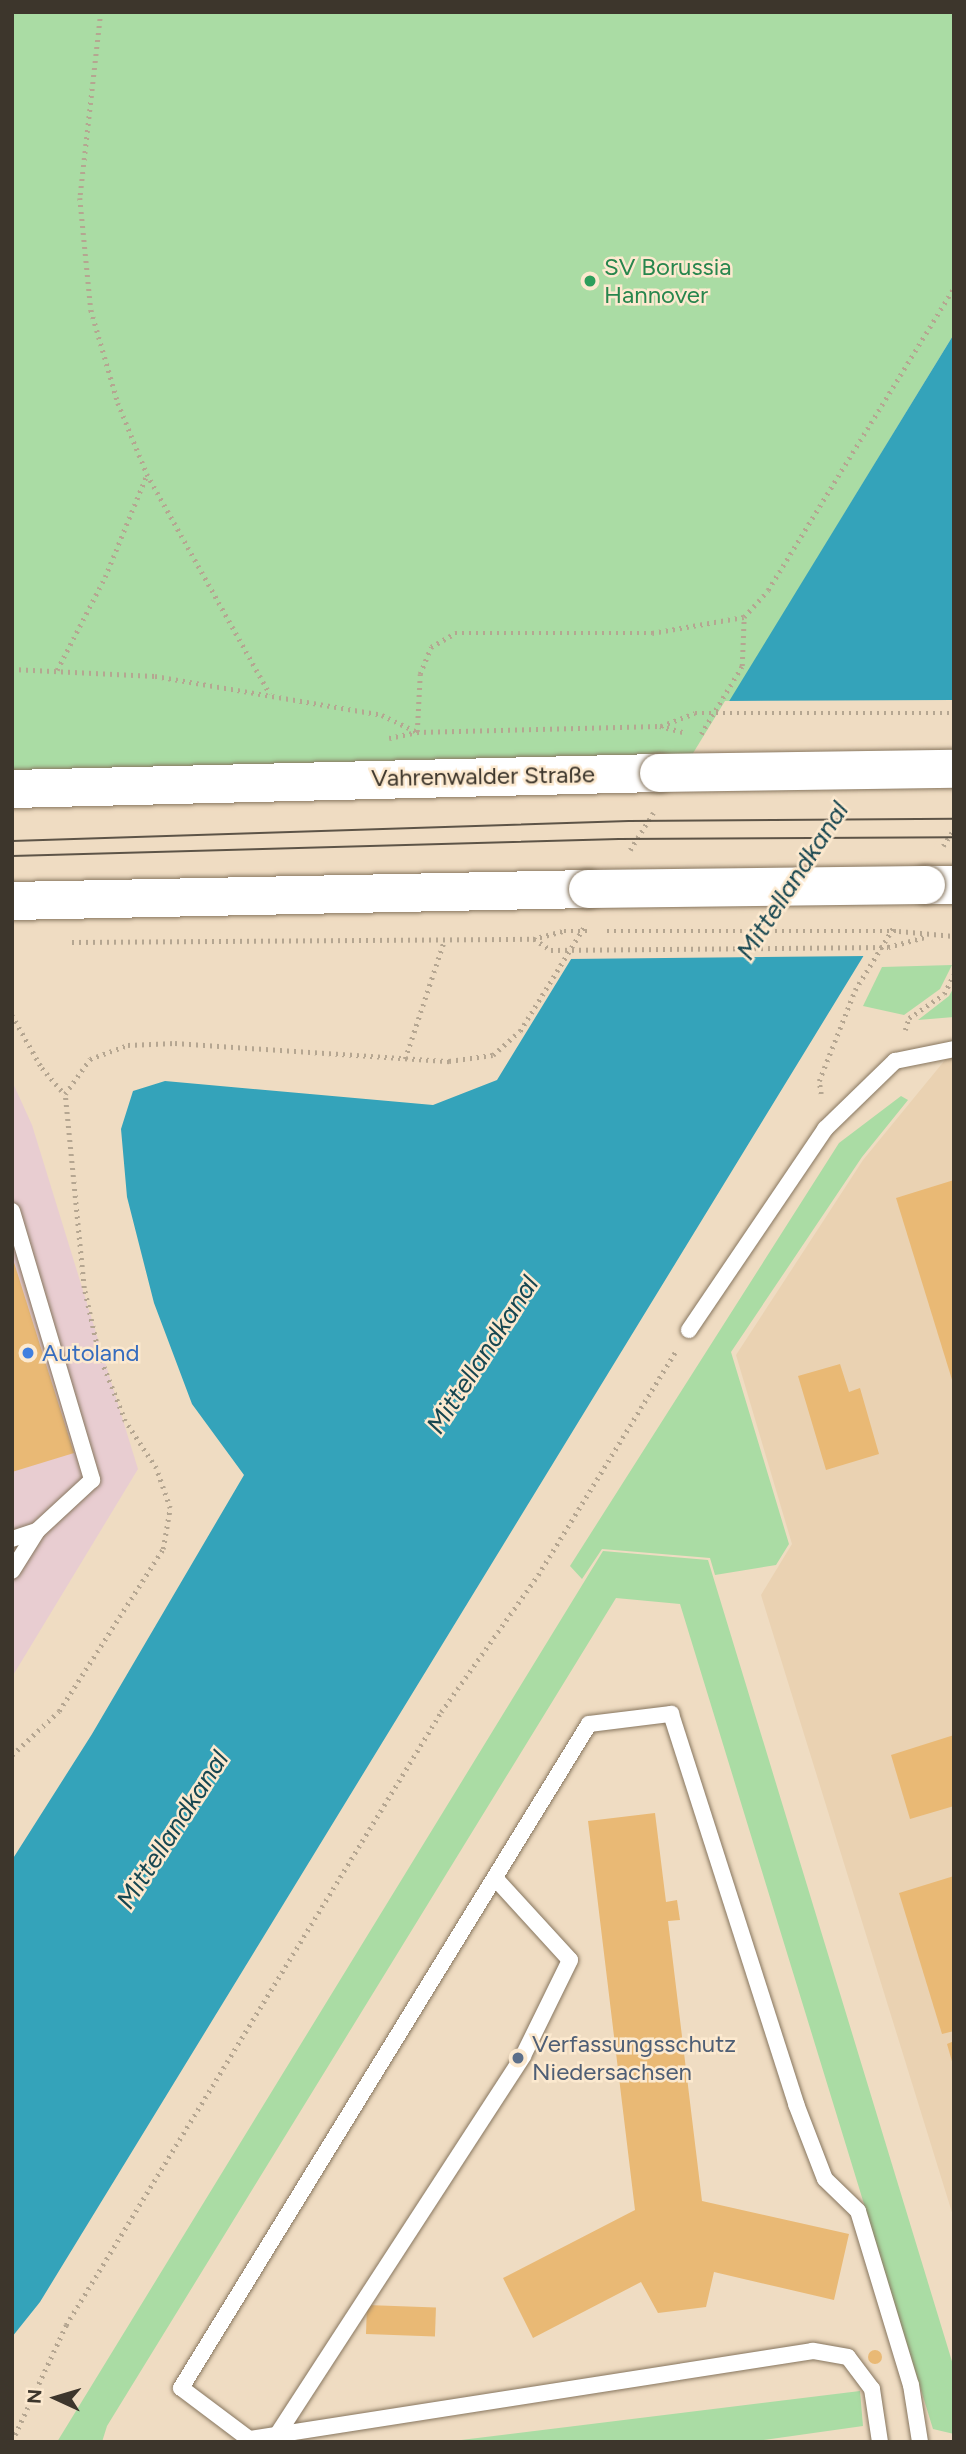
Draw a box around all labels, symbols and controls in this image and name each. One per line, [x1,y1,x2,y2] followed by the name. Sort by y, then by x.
[604,253,732,309] place label: SV Borussia Hannover
[582,273,598,289] marker: SV Borussia Hannover
[371,760,595,792] street label: Vahrenwalder Straße
[730,796,856,966] water label: Mittellandkanal
[420,1270,546,1440] water label: Mittellandkanal
[42,1339,140,1367] place label: Autoland
[20,1345,36,1361] marker: Autoland
[110,1745,236,1915] water label: Mittellandkanal
[532,2030,736,2086] place label: Verfassungsschutz Niedersachsen
[510,2050,526,2066] marker: Verfassungsschutz Niedersachsen
[21,2363,91,2433] north arrow
[23,2388,47,2405] text: N

